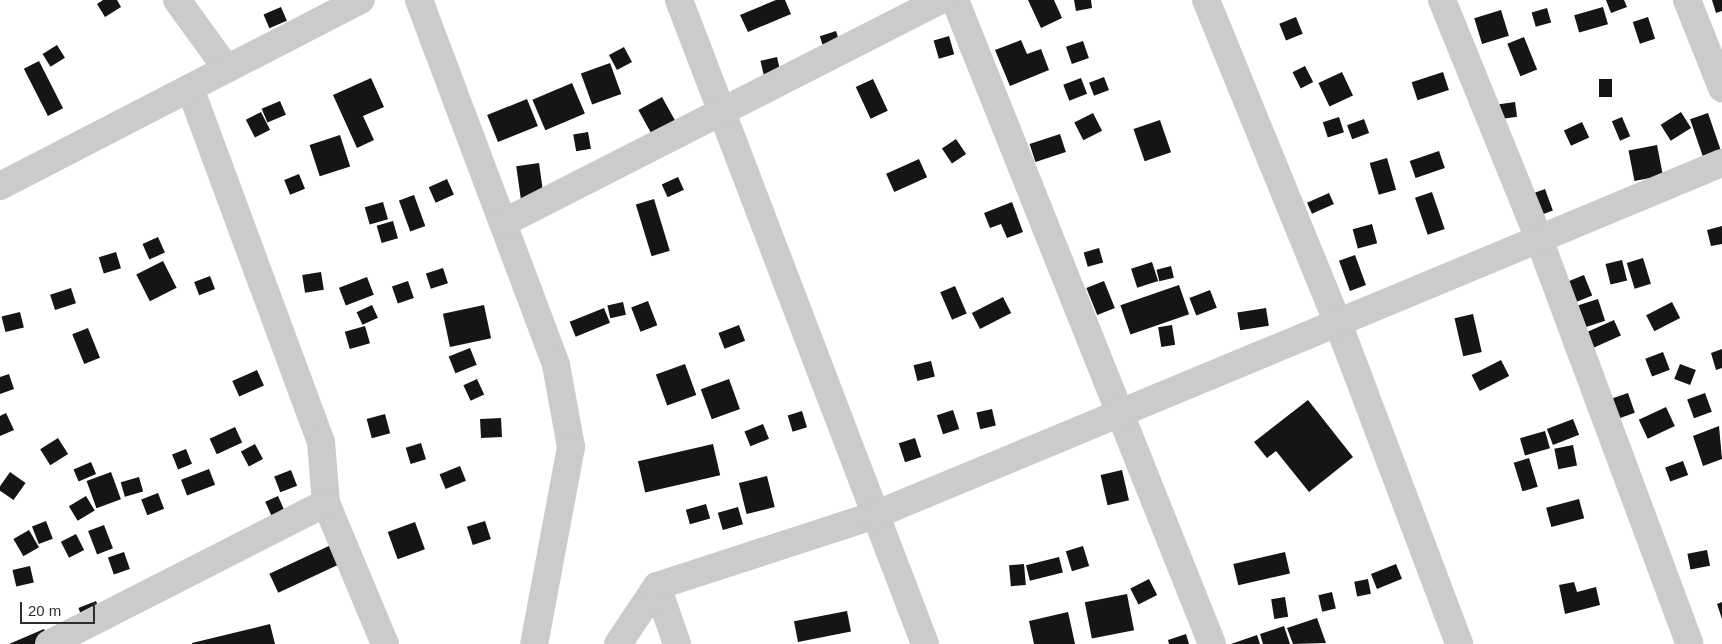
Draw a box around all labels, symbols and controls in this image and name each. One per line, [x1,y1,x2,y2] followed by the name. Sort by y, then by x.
[22,592,98,624] scale bar
[28,602,61,619] text: 20 m

